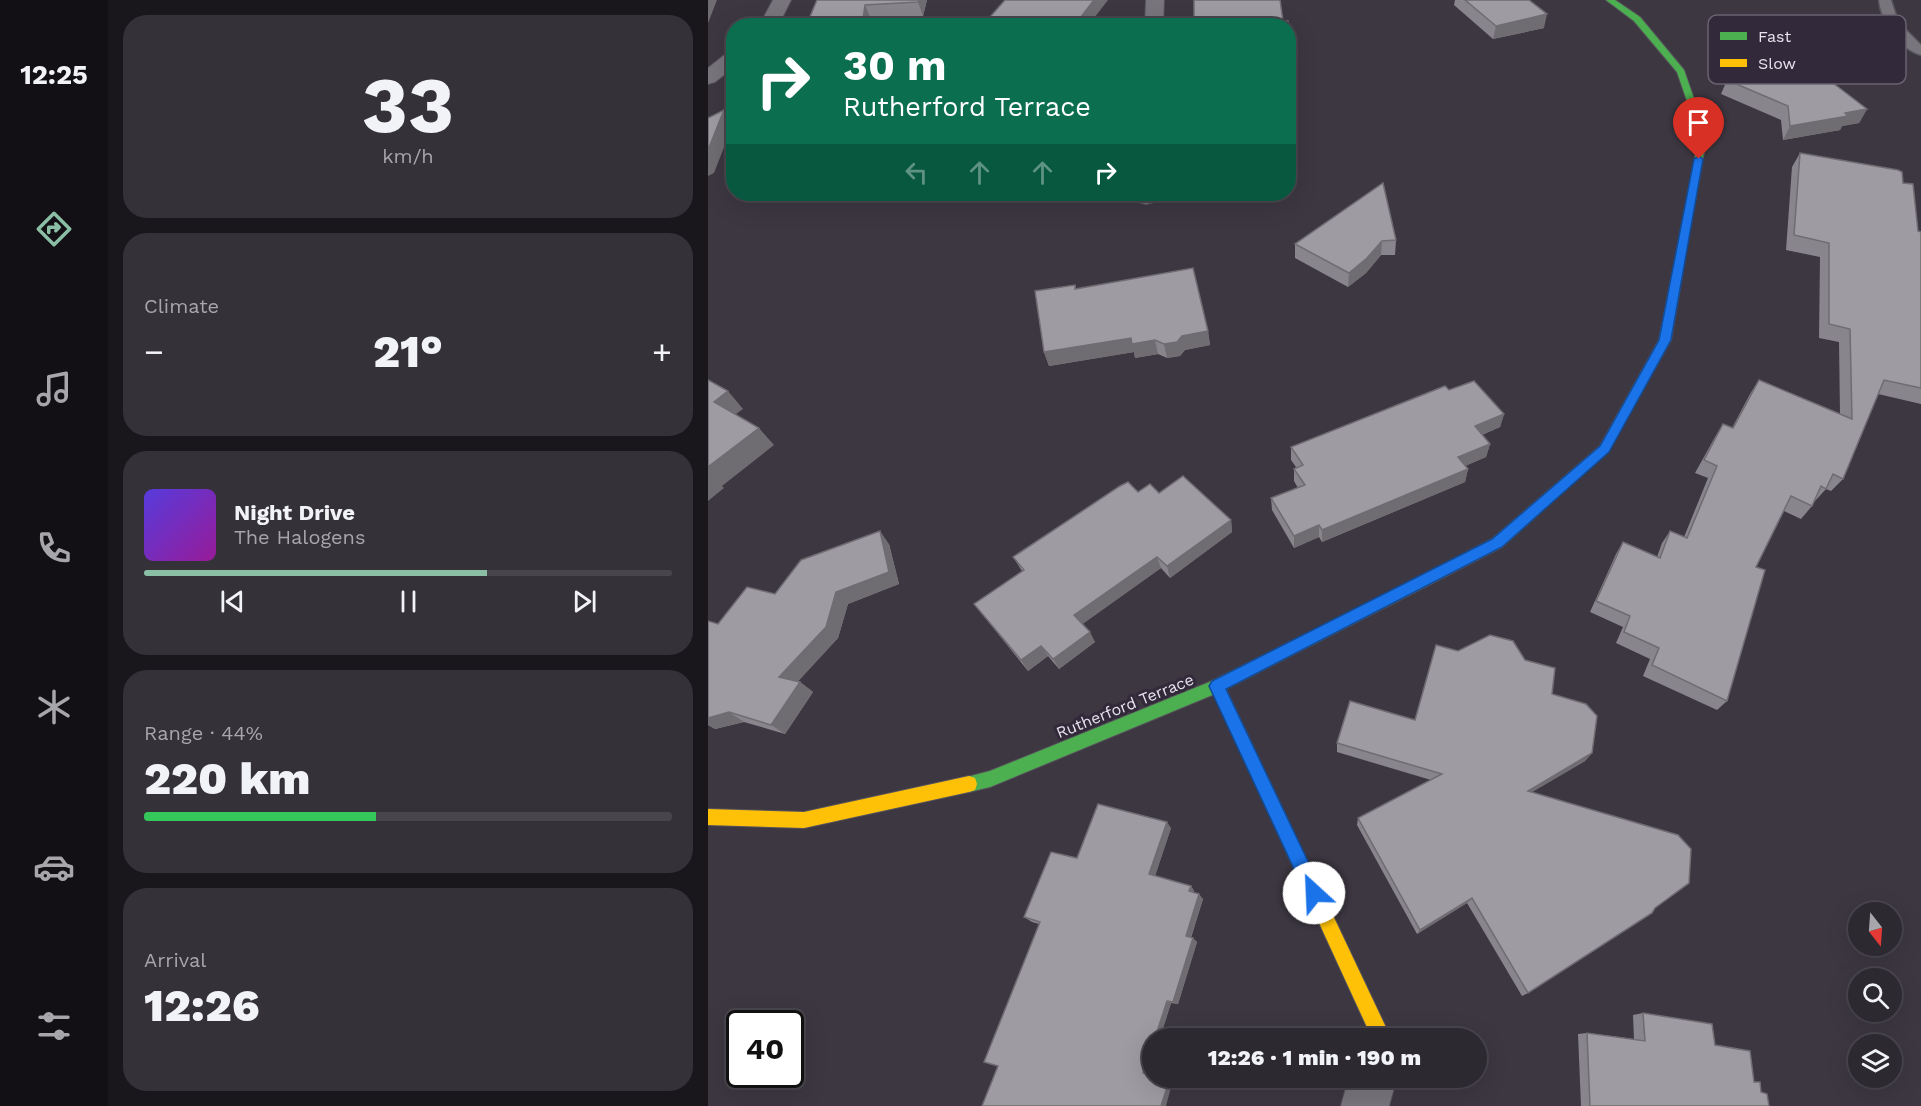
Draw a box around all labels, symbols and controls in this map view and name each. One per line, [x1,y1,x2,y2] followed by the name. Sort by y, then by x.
[1708,15,1906,84] legend
[1758,27,1791,46] text: Fast
[843,41,947,90] text: 30 m
[744,42,822,120] icon: right
[1758,54,1796,73] text: Slow
[20,59,88,91] text: 12:25
[362,59,454,151] text: 33
[843,91,1091,123] text: Rutherford Terrace
[1673,97,1724,159] pin
[1682,106,1715,139] icon: arrive
[382,144,434,168] text: km/h
[900,156,933,189] icon: left
[963,156,996,189] icon: ahead
[1026,156,1059,189] icon: ahead
[1089,156,1122,189] icon: right
[33,208,75,250] icon: directions
[144,294,219,318] text: Climate
[373,325,443,378] text: 21°
[144,332,164,371] text: −
[652,332,672,371] text: +
[33,368,75,410] icon: music
[234,500,355,525] text: Night Drive
[234,525,366,549] text: The Halogens
[33,527,75,569] icon: phone
[216,585,249,618] icon: previous
[392,585,425,618] icon: pause
[568,585,601,618] icon: next
[1053,670,1197,742] street label: Rutherford Terrace
[33,686,75,728] icon: climate
[144,721,263,745] text: Range · 44%
[144,752,310,805] text: 220 km
[33,846,75,888] icon: car
[1282,861,1346,925] position arrow
[1848,902,1902,956] north arrow
[1848,902,1902,1088] map controls
[144,948,206,972] text: Arrival
[1848,968,1902,1022] button: search
[144,979,260,1032] text: 12:26
[33,1005,75,1047] icon: filters
[726,1010,804,1088] speed limit sign: 40
[1848,1034,1902,1088] button: layers
[1208,1045,1421,1070] text: 12:26 · 1 min · 190 m

